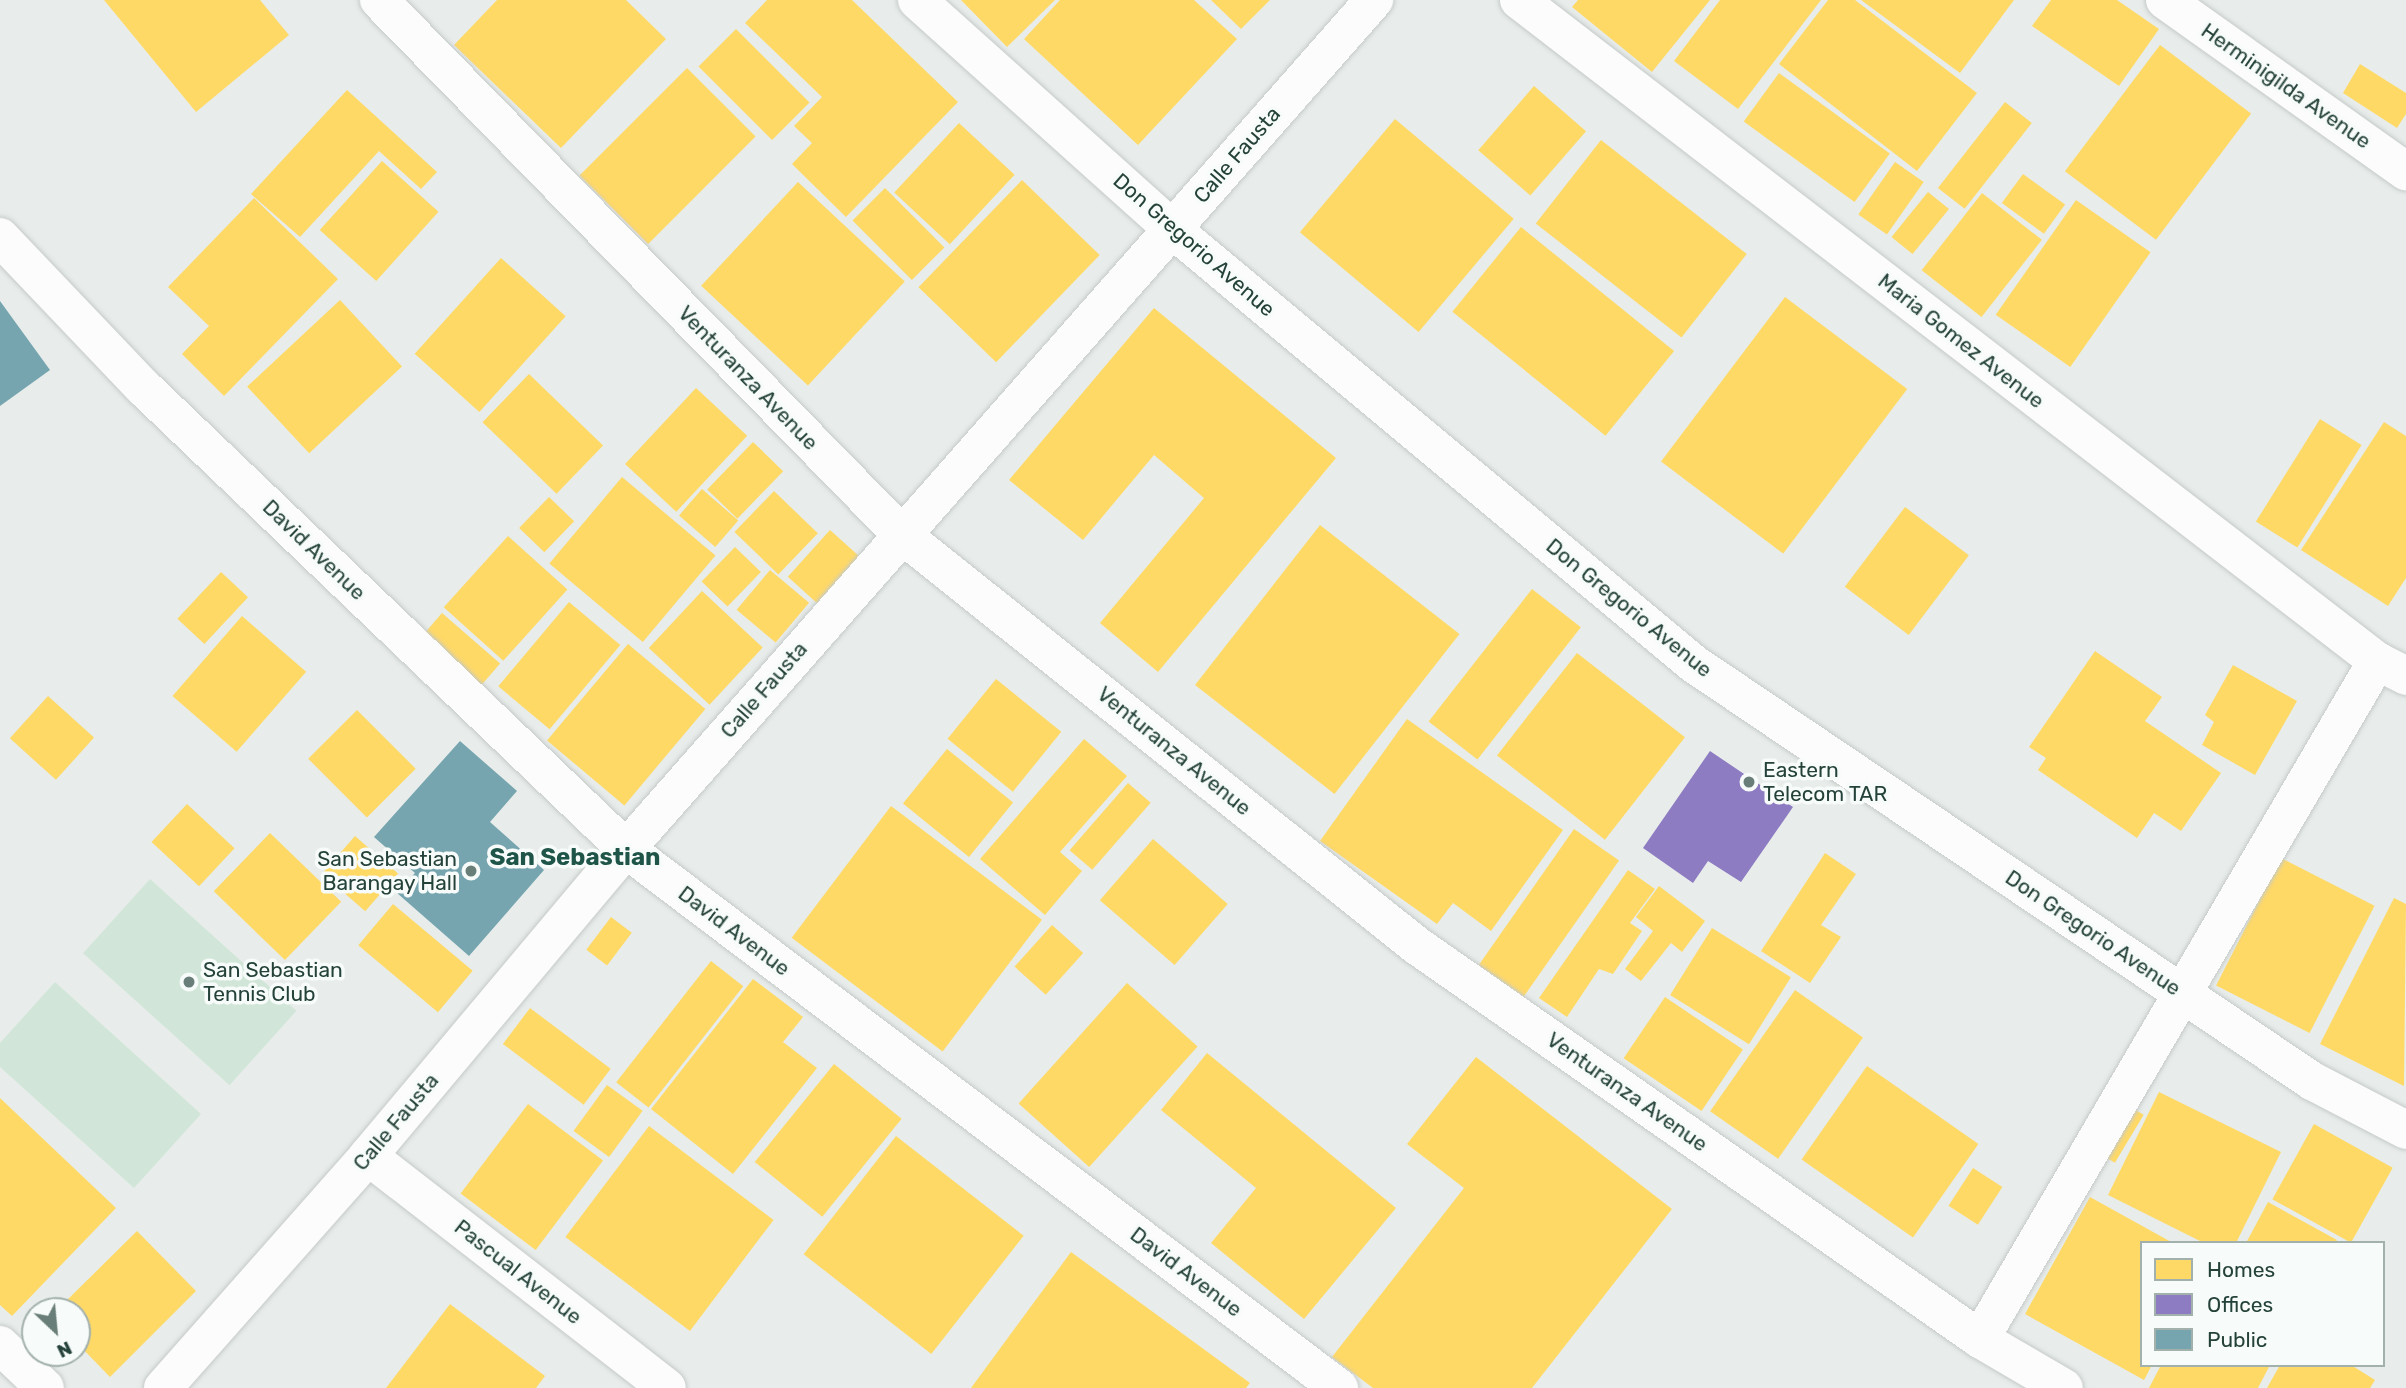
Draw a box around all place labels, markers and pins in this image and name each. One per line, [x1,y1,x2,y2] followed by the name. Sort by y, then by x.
[1763,757,1888,807] place label: Eastern Telecom TAR
[1741,774,1757,790] marker: Eastern Telecom TAR
[317,846,457,896] place label: San Sebastian Barangay Hall
[463,863,479,879] marker: San Sebastian Barangay Hall
[203,957,343,1007] place label: San Sebastian Tennis Club
[181,974,197,990] marker: San Sebastian Tennis Club

